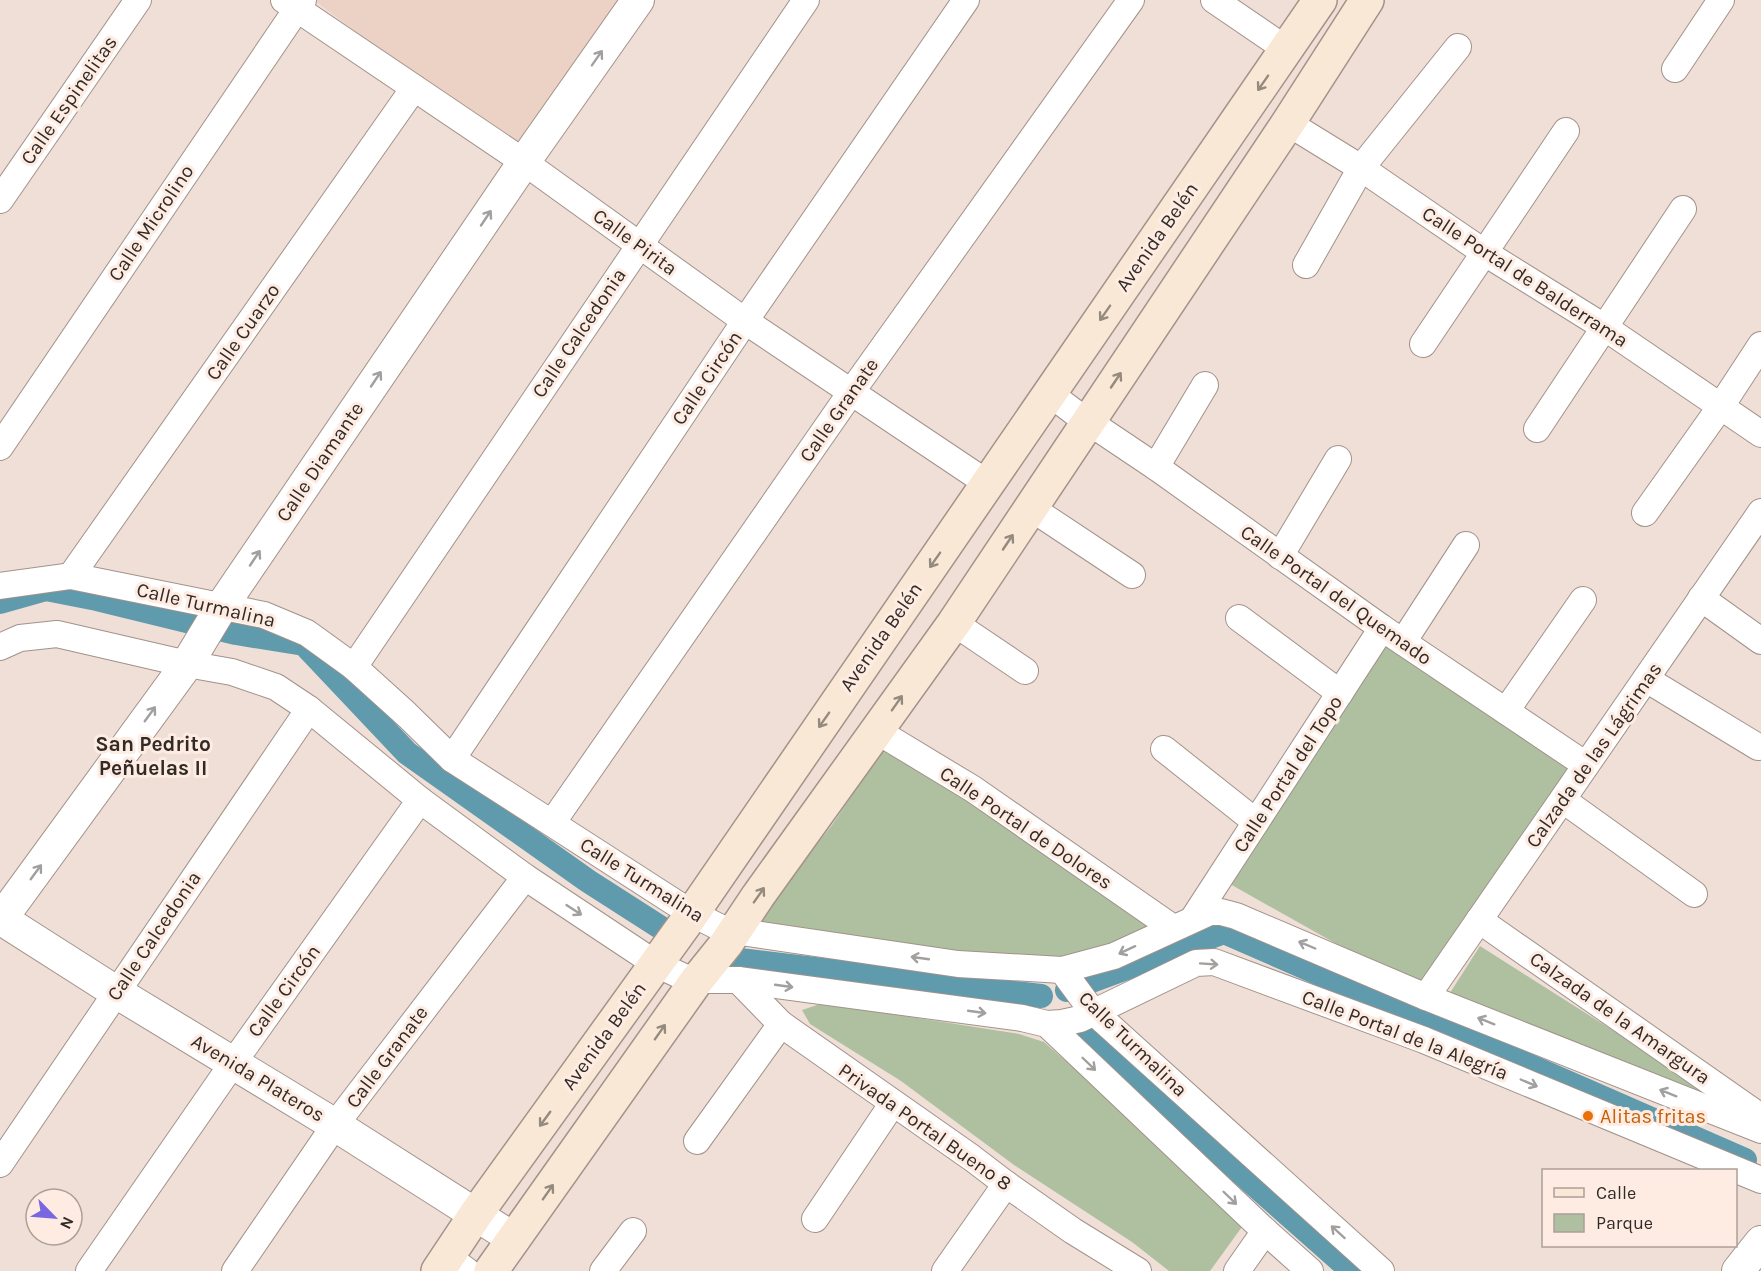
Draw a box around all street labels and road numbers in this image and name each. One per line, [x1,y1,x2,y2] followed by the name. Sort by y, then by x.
[16,31,122,169] street label: Calle Espinelitas
[104,160,198,286] street label: Calle Microlino
[1111,178,1203,296] street label: Avenida Belén
[1418,202,1632,352] street label: Calle Portal de Balderrama
[588,204,682,280] street label: Calle Pirita
[527,264,631,402] street label: Calle Calcedonia
[201,279,285,385] street label: Calle Cuarzo
[667,327,747,429] street label: Calle Circón
[795,354,883,466] street label: Calle Granate
[272,398,368,526] street label: Calle Diamante
[1236,520,1436,670] street label: Calle Portal del Quemado
[134,578,278,632] street label: Calle Turmalina
[835,578,927,696] street label: Avenida Belén
[1521,658,1667,852] street label: Calzada de las Lágrimas
[1229,691,1347,857] street label: Calle Portal del Topo
[935,762,1117,894] street label: Calle Portal de Dolores
[576,833,708,927] street label: Calle Turmalina
[102,867,206,1005] street label: Calle Calcedonia
[243,940,325,1042] street label: Calle Circón
[1525,947,1715,1089] street label: Calzada de la Amargura
[557,978,651,1094] street label: Avenida Belén
[1299,985,1511,1085] street label: Calle Portal de la Alegría
[1074,986,1192,1102] street label: Calle Turmalina
[341,1002,433,1112] street label: Calle Granate
[187,1029,329,1127] street label: Avenida Plateros
[834,1059,1016,1195] street label: Privada Portal Bueno 8

